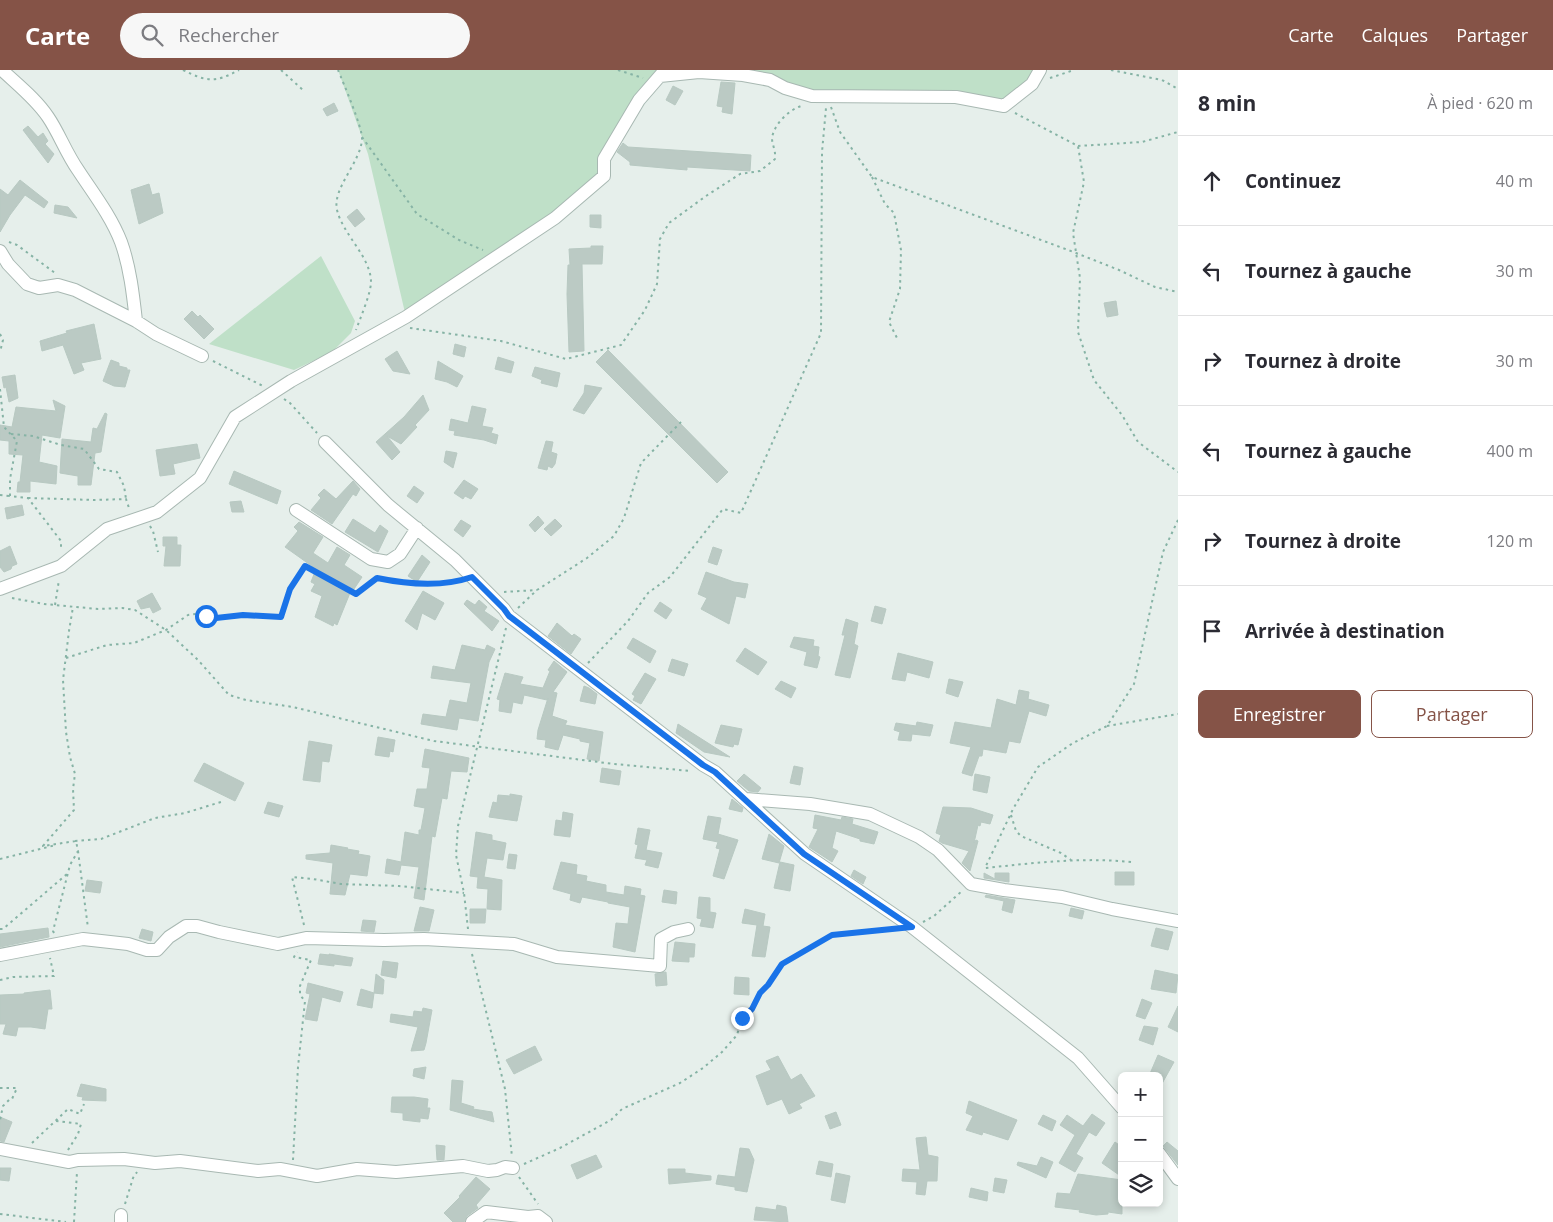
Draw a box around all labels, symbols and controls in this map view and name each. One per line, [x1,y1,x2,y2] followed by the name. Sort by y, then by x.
[120,13,470,58] search box
[25,19,90,52] text: Carte
[138,21,166,49] icon: search
[178,22,279,48] text: Rechercher
[1288,23,1334,47] text: Carte
[1362,23,1428,47] text: Calques
[1456,23,1528,47] text: Partager
[1198,89,1256,117] text: 8 min
[1427,92,1533,114] text: À pied · 620 m
[1198,167,1226,195] icon: ahead
[1245,168,1341,194] text: Continuez
[1496,170,1533,192] text: 40 m
[1198,257,1226,285] icon: left
[1245,258,1411,284] text: Tournez à gauche
[1496,260,1533,282] text: 30 m
[1198,347,1226,375] icon: right
[1245,348,1401,374] text: Tournez à droite
[1496,350,1533,372] text: 30 m
[1198,437,1226,465] icon: left
[1245,438,1411,464] text: Tournez à gauche
[1487,440,1533,462] text: 400 m
[1198,527,1226,555] icon: right
[1245,528,1401,554] text: Tournez à droite
[1487,530,1533,552] text: 120 m
[195,605,218,628] route start
[1198,617,1226,645] icon: arrive
[1245,618,1445,644] text: Arrivée à destination
[1198,690,1361,738] button: Enregistrer
[1371,690,1533,738] button: Partager
[731,1007,754,1030] route end
[1118,1072,1163,1207] map controls
[1118,1072,1163,1117] button: +
[1118,1117,1163,1162] button: −
[1118,1162,1163,1207] button: layers

